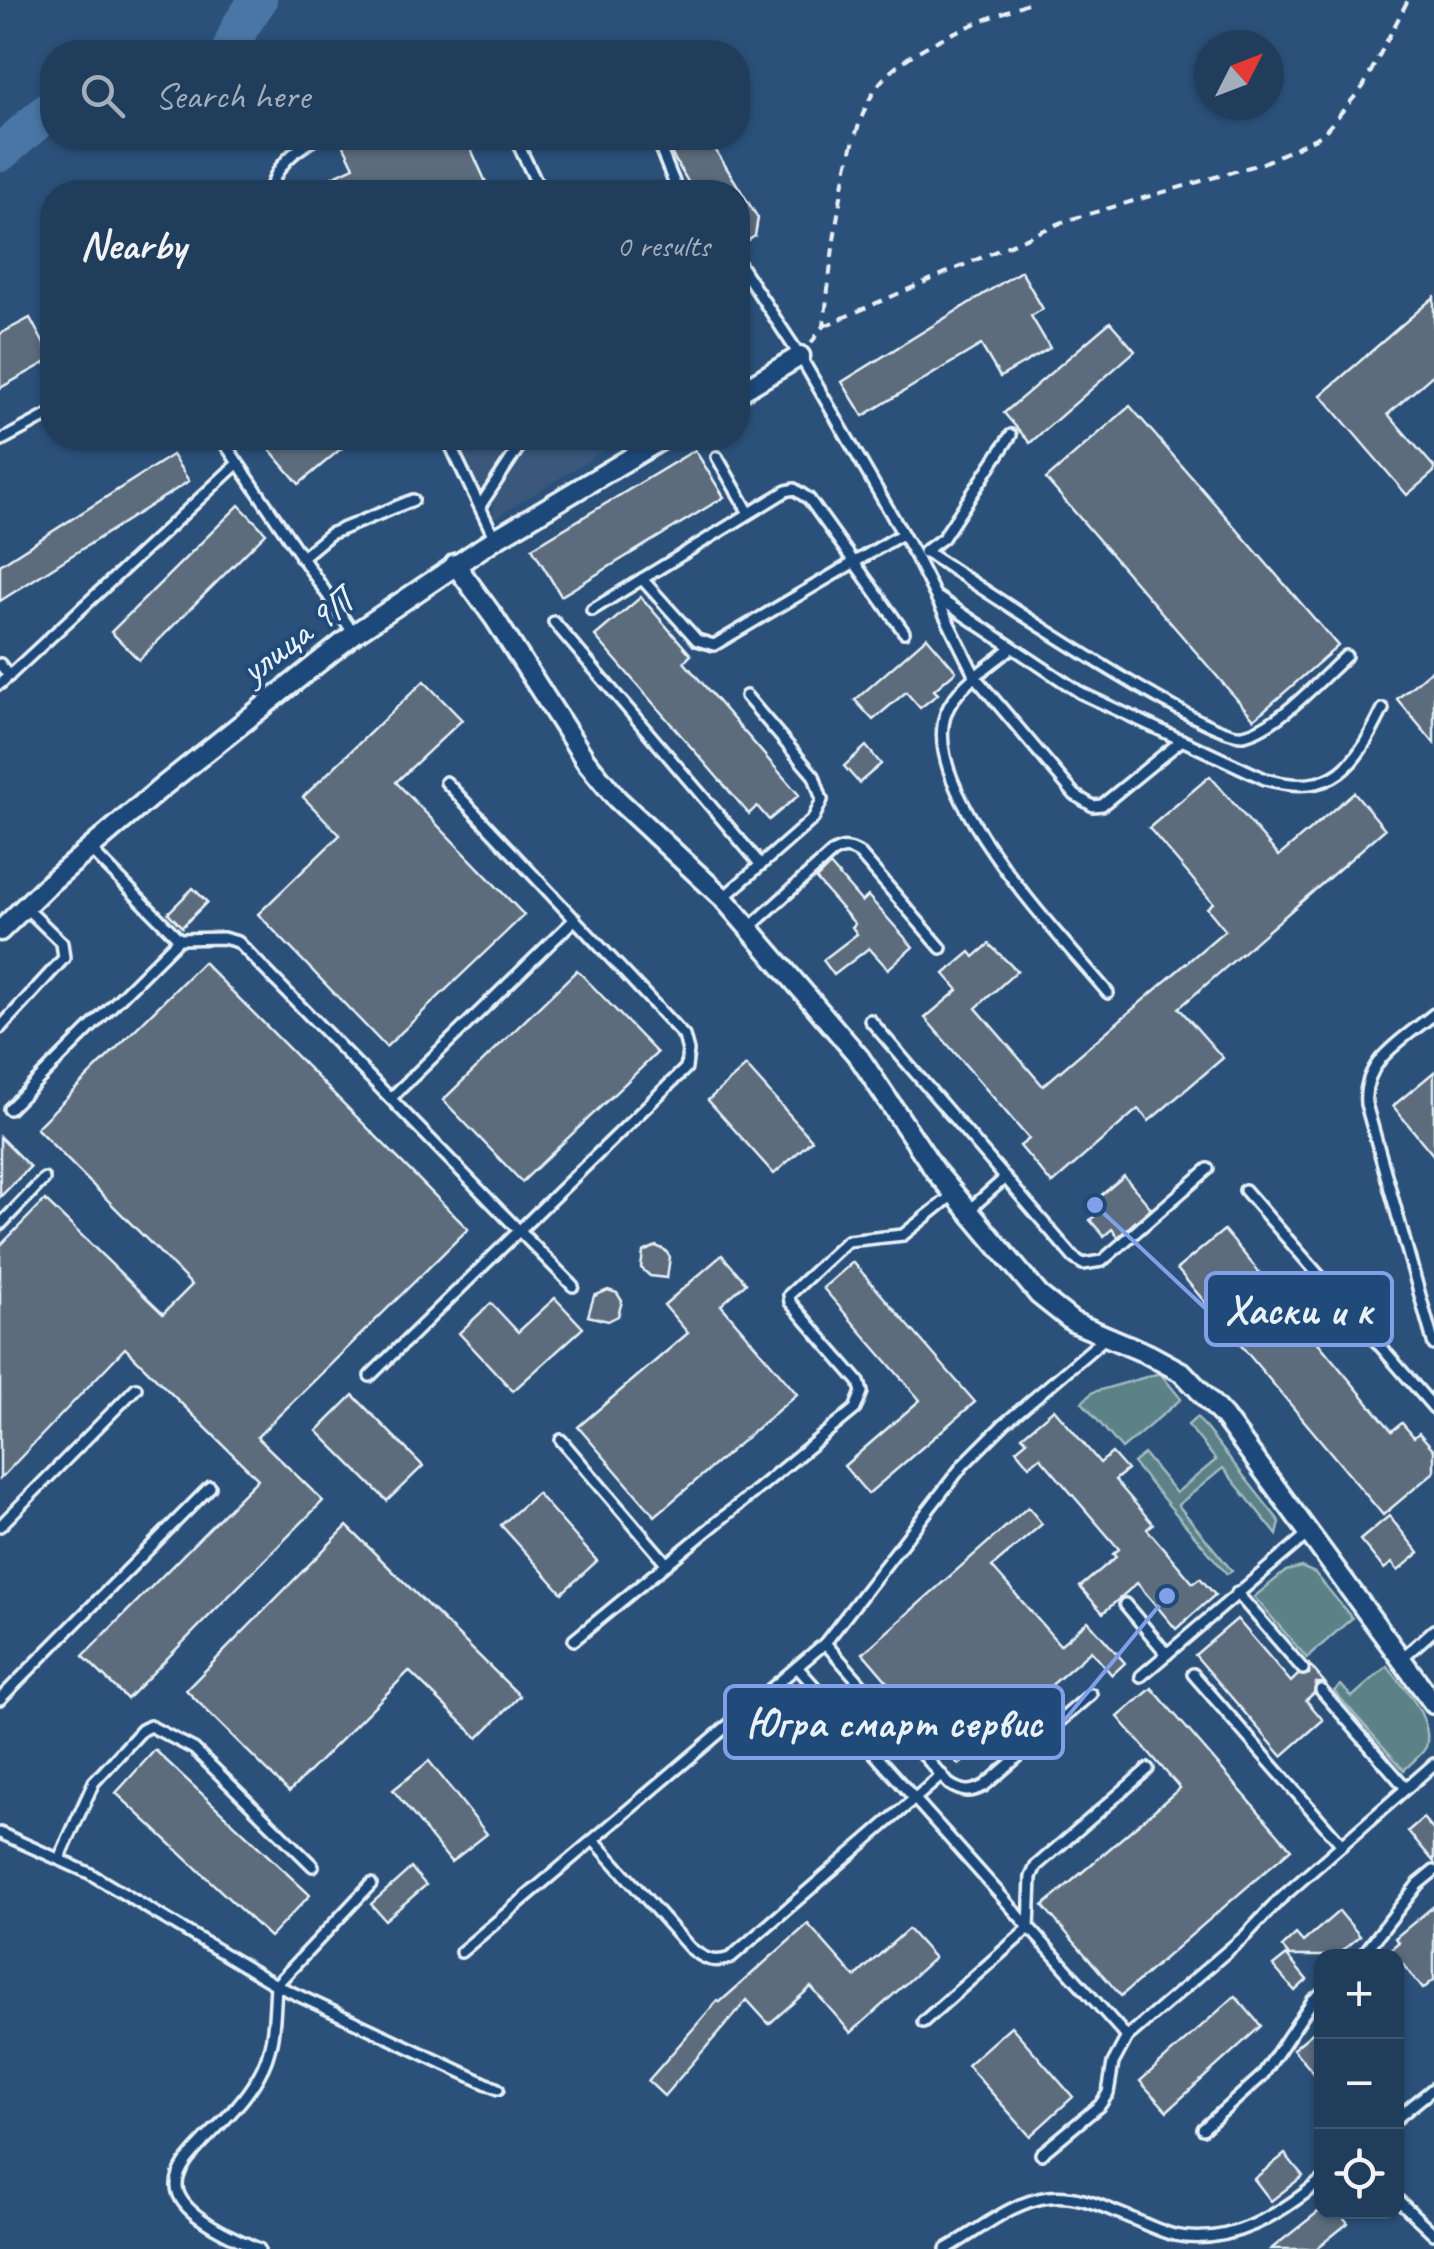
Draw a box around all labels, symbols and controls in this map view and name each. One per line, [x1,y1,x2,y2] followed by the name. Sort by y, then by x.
[1194,30,1284,120] north arrow
[40,40,750,150] search box
[75,68,130,123] icon: search
[155,72,310,119] text: Search here
[80,219,186,272] text: Nearby
[616,225,710,266] text: 0 results
[228,573,368,696] street label: улица 9П
[1206,1273,1392,1345] callout: Хаски и к
[1225,1284,1375,1337] text: Хаски и к
[725,1686,1063,1758] callout: Югра смарт сервис
[746,1697,1045,1750] text: Югра смарт сервис
[1314,1949,1404,2219] map controls
[1314,1949,1404,2039] button: +
[1314,2039,1404,2129] button: −
[1314,2129,1404,2219] button: locate

